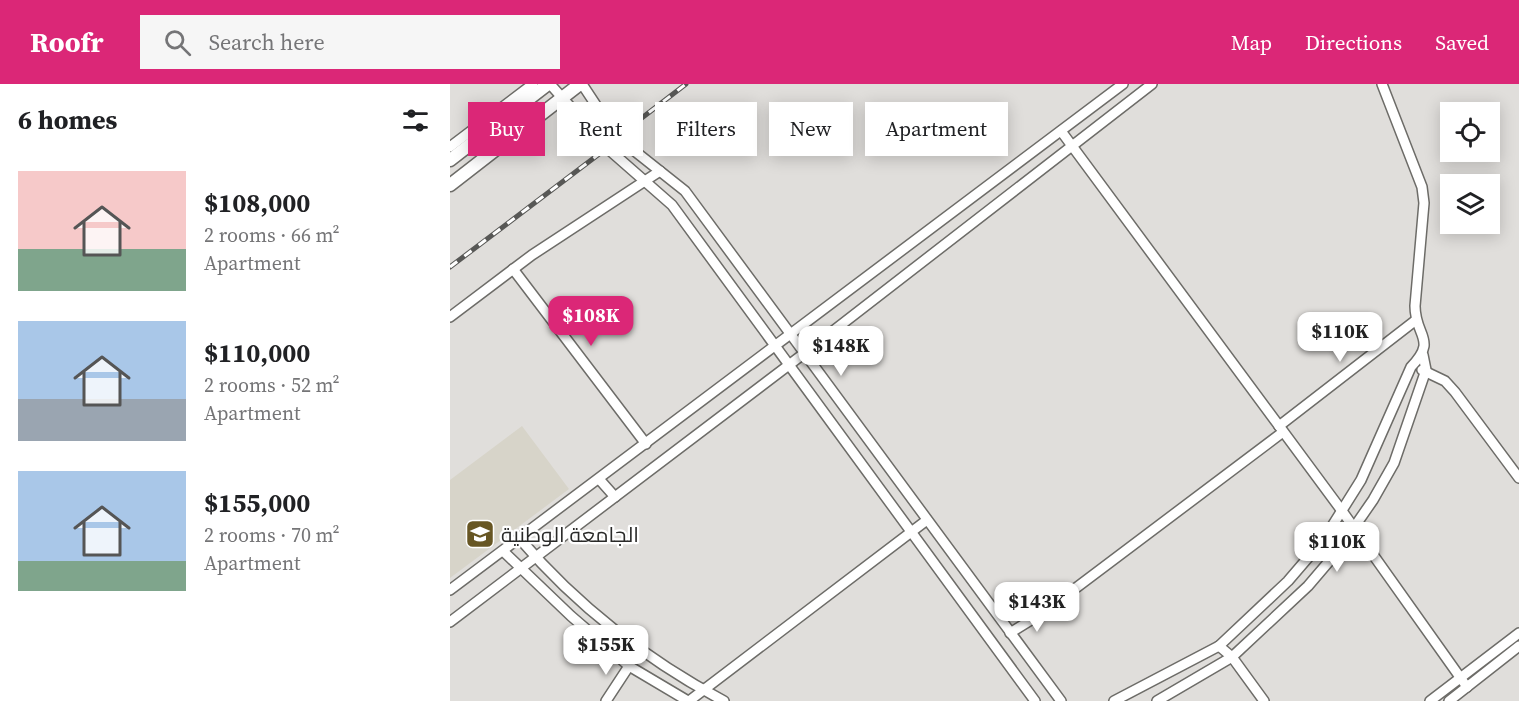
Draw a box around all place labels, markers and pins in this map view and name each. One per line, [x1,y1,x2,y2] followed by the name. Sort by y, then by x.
[549,296,633,347] pin: $108K
[1298,312,1382,363] pin: $110K
[799,326,883,377] pin: $148K
[464,518,496,550] school or university icon: الجامعة الوطنية
[501,520,639,549] place label: الجامعة الوطنية
[1295,522,1379,573] pin: $110K
[995,582,1079,633] pin: $143K
[564,625,648,676] pin: $155K

